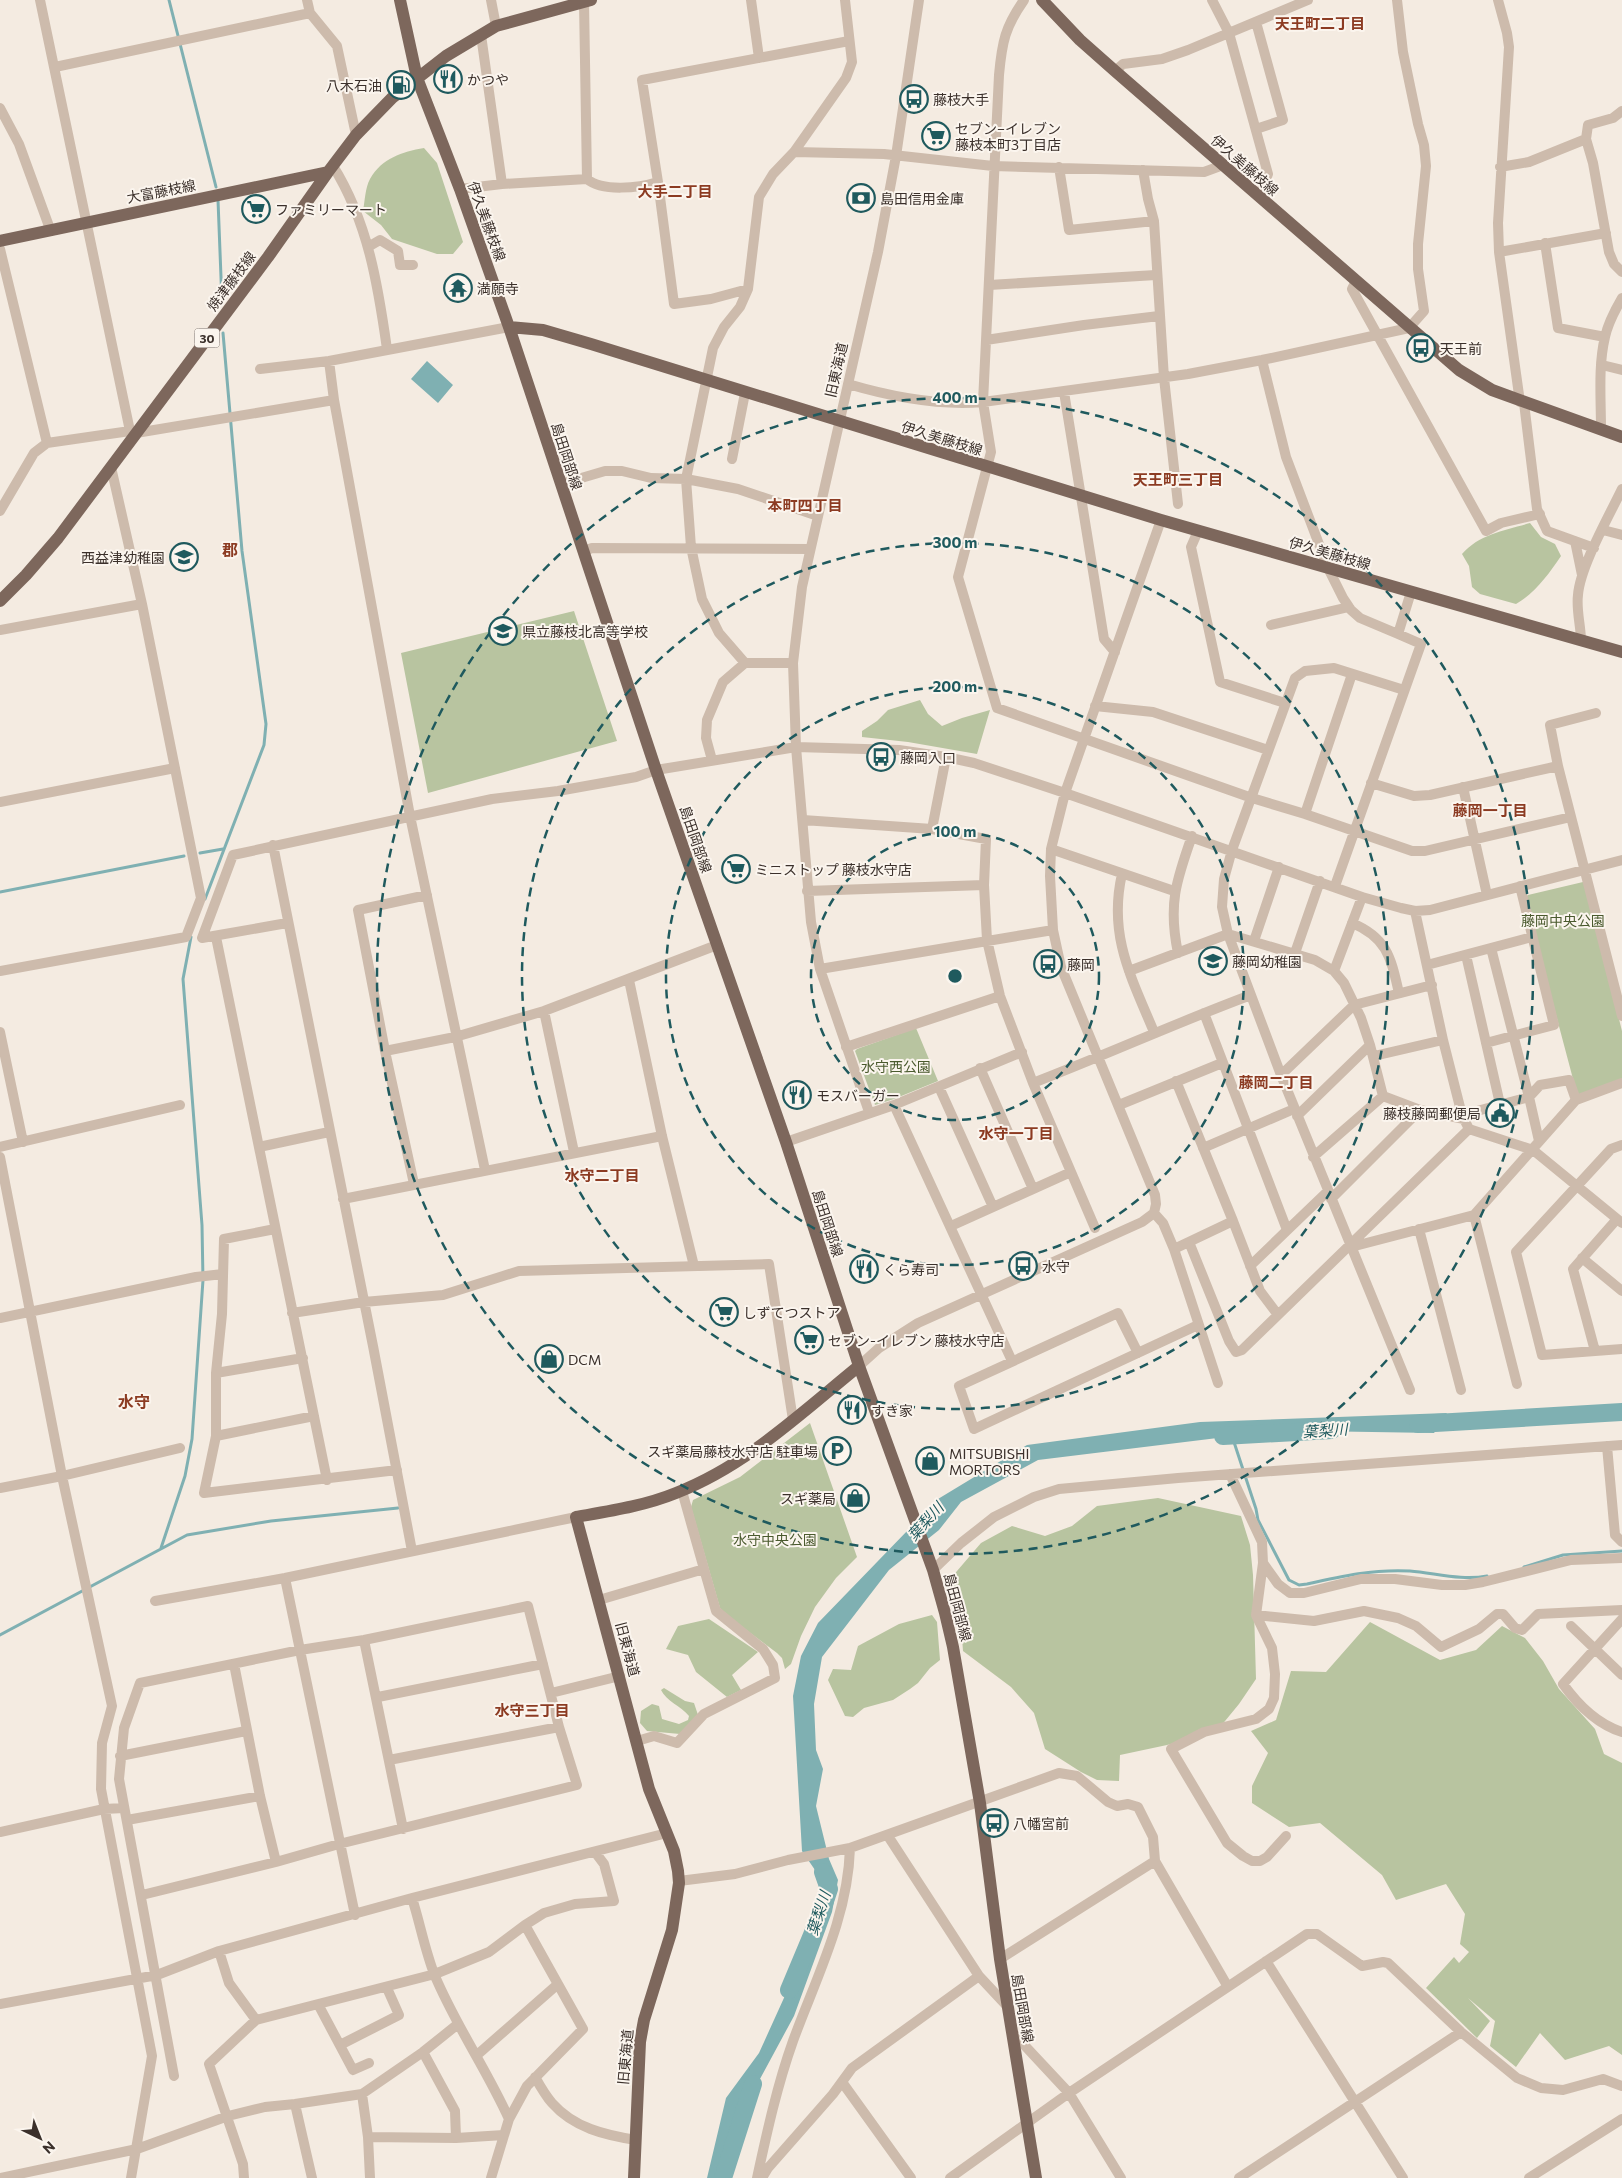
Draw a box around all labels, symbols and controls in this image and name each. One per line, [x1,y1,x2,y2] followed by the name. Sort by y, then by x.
[1275,14,1365,32] district label: 天王町二丁目
[433,64,463,94] restaurant icon: かつや
[386,70,416,100] fuel station icon: 八木石油
[467,71,509,88] place label: かつや
[326,77,382,94] place label: 八木石油
[899,84,929,114] bus stop icon: 藤枝大手
[933,91,989,108] place label: 藤枝大手
[955,120,1061,153] place label: セブン−イレブン 藤枝本町3丁目店
[921,121,951,151] supermarket icon: セブン−イレブン 藤枝本町3丁目店
[1208,131,1282,199] street label: 伊久美藤枝線
[125,176,197,206] street label: 大富藤枝線
[465,179,509,263] street label: 伊久美藤枝線
[637,182,713,200] district label: 大手二丁目
[846,183,876,213] bank icon: 島田信用金庫
[880,190,964,207] place label: 島田信用金庫
[241,194,271,224] supermarket icon: ファミリーマート
[275,201,387,218] place label: ファミリーマート
[203,248,259,314] street label: 焼津藤枝線
[443,273,473,303] temple icon: 満願寺
[477,280,519,297] place label: 満願寺
[194,328,220,348] road number: 30
[1406,333,1436,363] bus stop icon: 天王前
[1440,340,1482,357] place label: 天王前
[821,341,851,399] street label: 旧東海道
[932,388,978,406] text: 400 m
[899,418,985,458] street label: 伊久美藤枝線
[548,420,586,492] street label: 島田岡部線
[1133,470,1223,488] district label: 天王町三丁目
[767,496,843,514] district label: 本町四丁目
[933,533,977,551] text: 300 m
[1287,533,1373,573] street label: 伊久美藤枝線
[222,540,238,559] district label: 郡
[169,542,199,572] school or university icon: 西益津幼稚園
[81,549,165,566] place label: 西益津幼稚園
[488,616,518,646] school or university icon: 県立藤枝北高等学校
[522,623,648,640] place label: 県立藤枝北高等学校
[933,677,977,695] text: 200 m
[866,742,896,772] bus stop icon: 藤岡入口
[900,749,956,766] place label: 藤岡入口
[1452,801,1528,819] district label: 藤岡一丁目
[677,803,715,875] street label: 島田岡部線
[934,822,976,840] text: 100 m
[721,854,751,884] supermarket icon: ミニストップ 藤枝水守店
[755,861,912,878] place label: ミニストップ 藤枝水守店
[1521,912,1605,929] park label: 藤岡中央公園
[1198,946,1228,976] school or university icon: 藤岡幼稚園
[1033,949,1063,979] bus stop icon: 藤岡
[1232,953,1302,970] place label: 藤岡幼稚園
[1067,956,1095,973] place label: 藤岡
[946,967,964,985] centre of rings
[861,1058,931,1075] park label: 水守西公園
[1238,1073,1314,1091] district label: 藤岡二丁目
[782,1080,812,1110] restaurant icon: モスバーガー
[816,1087,900,1104] place label: モスバーガー
[1485,1098,1515,1128] public building icon: 藤枝藤岡郵便局
[1383,1105,1481,1122] place label: 藤枝藤岡郵便局
[978,1124,1054,1142] district label: 水守一丁目
[564,1166,640,1184] district label: 水守二丁目
[809,1187,847,1259] street label: 島田岡部線
[1008,1251,1038,1281] bus stop icon: 水守
[849,1254,879,1284] restaurant icon: くら寿司
[1042,1258,1070,1275] place label: 水守
[883,1261,939,1278] place label: くら寿司
[709,1297,739,1327] supermarket icon: しずてつストア
[743,1304,840,1321] place label: しずてつストア
[794,1325,824,1355] supermarket icon: セブン-イレブン 藤枝水守店
[828,1332,1005,1349] place label: セブン-イレブン 藤枝水守店
[534,1344,564,1374] shop icon: DCM
[568,1351,601,1368] place label: DCM
[118,1392,150,1411] district label: 水守
[837,1395,867,1425] restaurant icon: すき家
[871,1402,913,1419] place label: すき家
[1302,1419,1350,1441] water label: 葉梨川
[822,1436,852,1466] parking icon: スギ薬局藤枝水守店 駐車場
[647,1443,818,1460] place label: スギ薬局藤枝水守店 駐車場
[949,1445,1029,1478] place label: MITSUBISHI MORTORS
[915,1446,945,1476] shop icon: MITSUBISHI MORTORS
[840,1483,870,1513] shop icon: スギ薬局
[780,1490,836,1507] place label: スギ薬局
[903,1497,948,1544] water label: 葉梨川
[733,1531,817,1548] park label: 水守中央公園
[941,1571,975,1643] street label: 島田岡部線
[613,1620,643,1678] street label: 旧東海道
[494,1701,570,1719] district label: 水守三丁目
[979,1808,1009,1838] bus stop icon: 八幡宮前
[1013,1815,1069,1832] place label: 八幡宮前
[802,1887,834,1937] water label: 葉梨川
[1009,1972,1037,2044] street label: 島田岡部線
[614,2028,636,2086] street label: 旧東海道
[15,2113,65,2163] north arrow
[40,2138,59,2158] text: N

